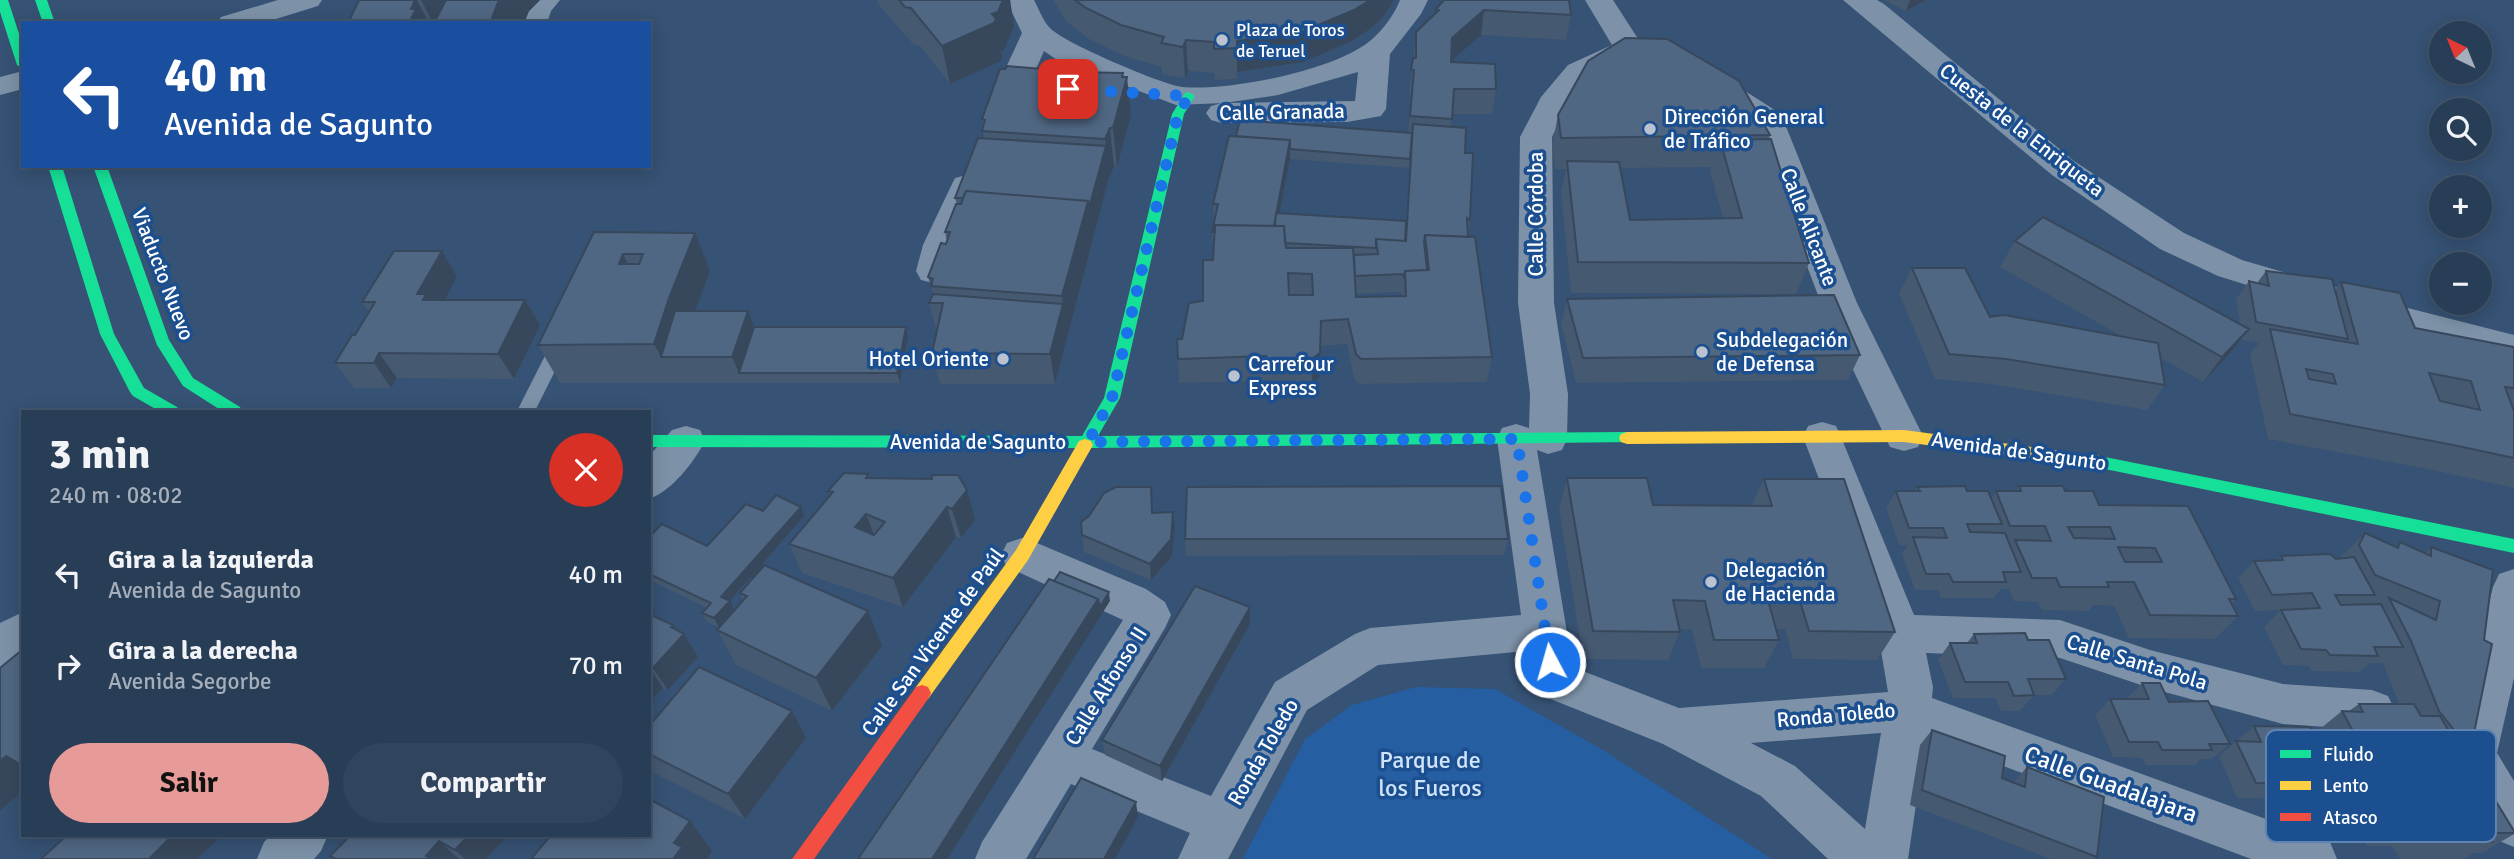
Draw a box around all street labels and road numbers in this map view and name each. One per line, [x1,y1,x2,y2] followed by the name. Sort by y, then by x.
[1934,58,2110,202] street label: Cuesta de la Enriqueta
[1219,98,1345,126] street label: Calle Granada
[1523,152,1549,276] street label: Calle Córdoba
[1775,164,1843,290] street label: Calle Alicante
[126,204,200,344] street label: Viaducto Nuevo
[1930,426,2108,476] street label: Avenida de Sagunto
[890,429,1066,455] street label: Avenida de Sagunto
[856,543,1010,741] street label: Calle San Vicente de Paúl
[1059,622,1153,750] street label: Calle Alfonso II
[2064,628,2210,696] street label: Calle Santa Pola
[1222,694,1304,810] street label: Ronda Toledo
[1776,697,1896,733] street label: Ronda Toledo
[2020,739,2202,829] street label: Calle Guadalajara

